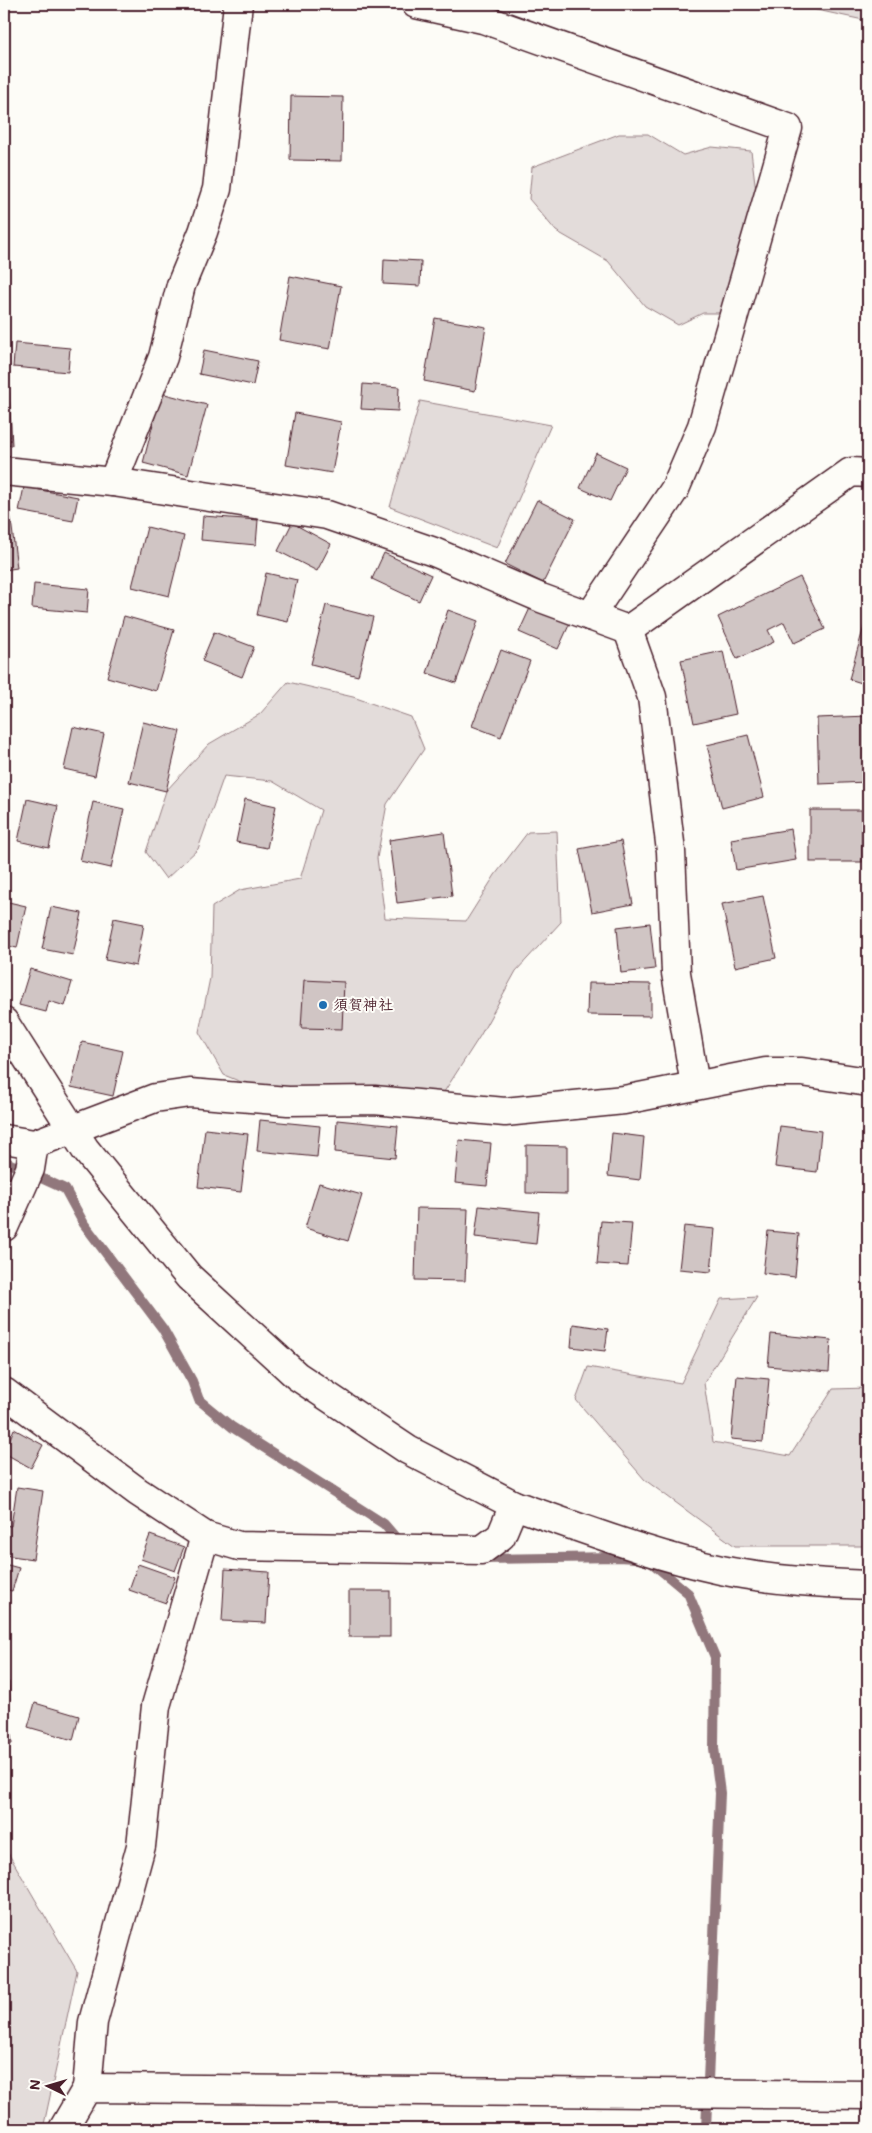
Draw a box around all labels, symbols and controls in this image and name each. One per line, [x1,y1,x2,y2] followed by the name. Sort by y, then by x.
[333,994,393,1014] place label: 須賀神社
[317,999,329,1011] marker: 須賀神社
[22,2060,72,2110] north arrow
[25,2079,44,2091] text: N

